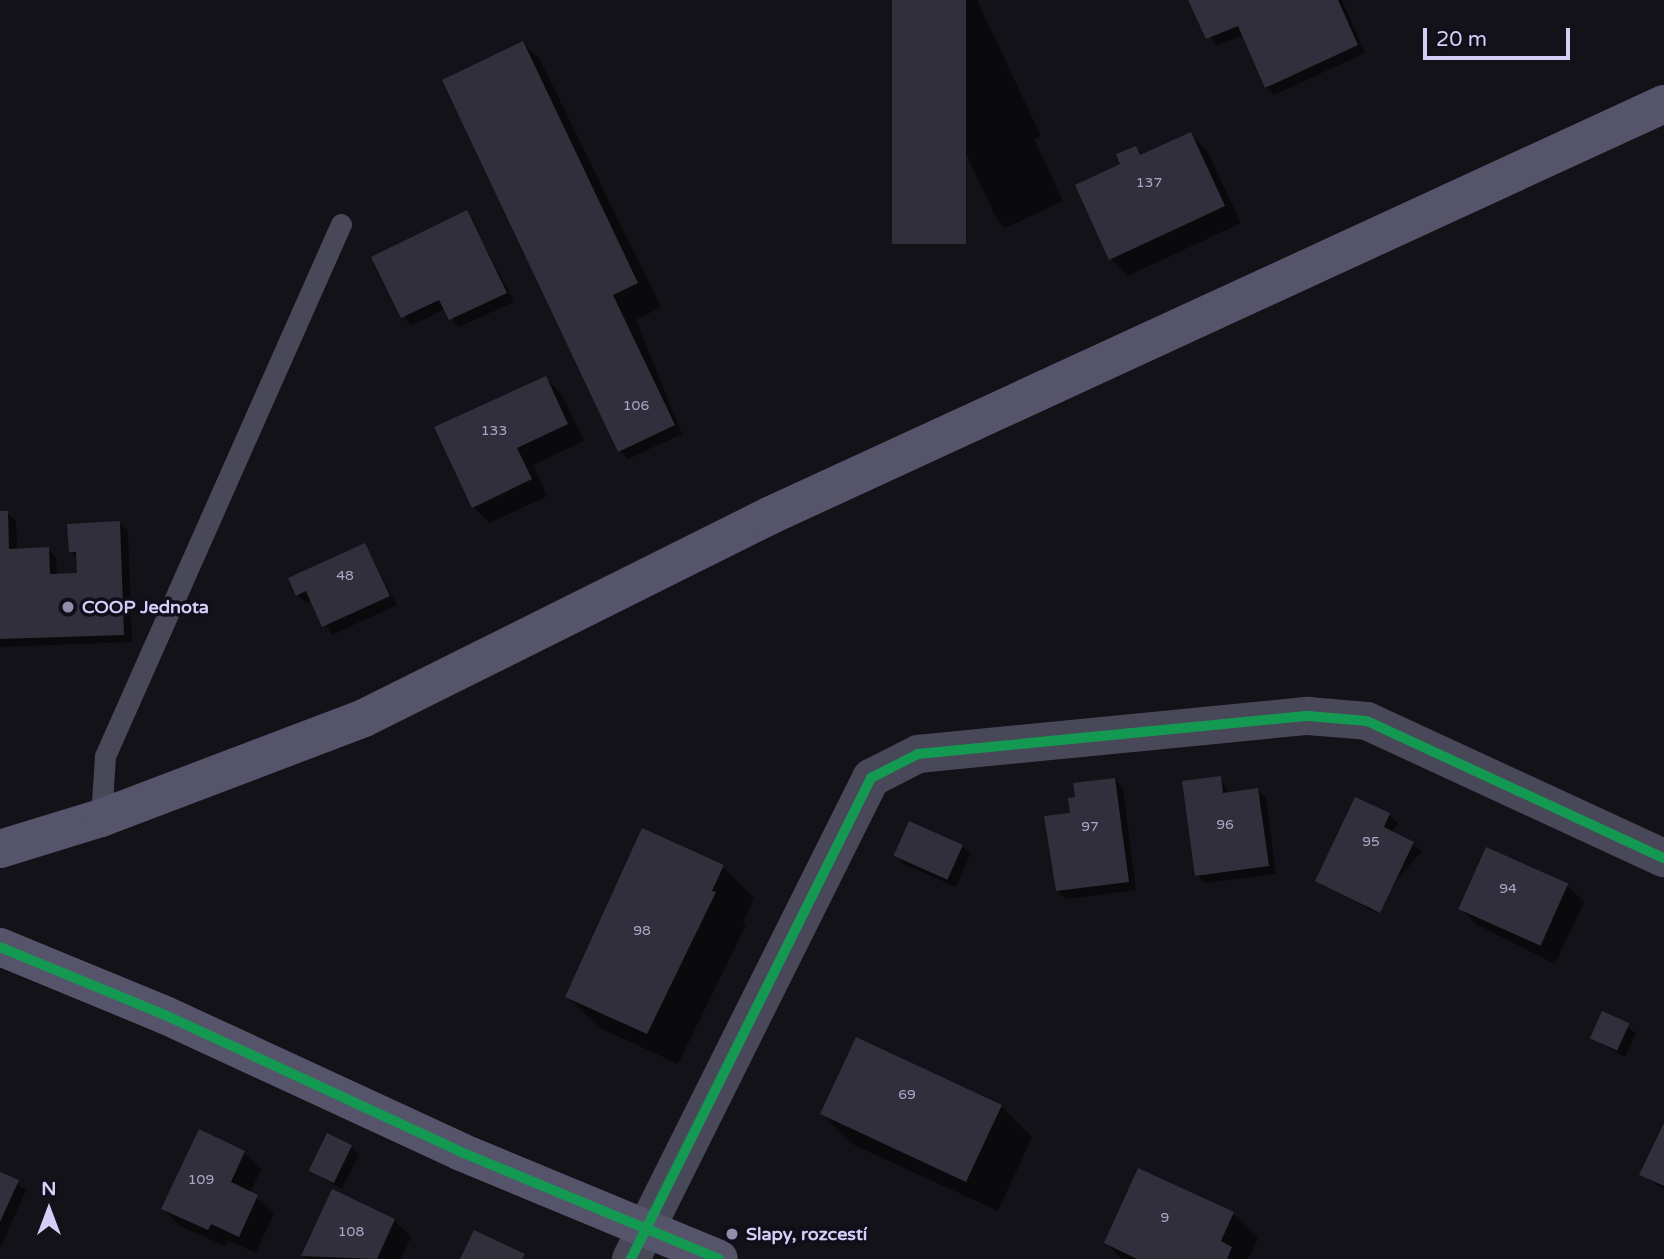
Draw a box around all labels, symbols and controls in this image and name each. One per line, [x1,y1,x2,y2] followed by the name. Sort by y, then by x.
[1426,14,1573,58] scale bar
[1436,27,1487,52] text: 20 m
[1136,175,1162,191] house number: 137
[623,398,649,414] house number: 106
[481,423,507,439] house number: 133
[336,568,354,584] house number: 48
[82,596,209,618] place label: COOP Jednota
[60,599,76,615] marker: COOP Jednota
[1216,817,1234,833] house number: 96
[1081,819,1099,835] house number: 97
[1362,834,1380,850] house number: 95
[1499,881,1517,897] house number: 94
[633,923,651,939] house number: 98
[898,1087,916,1103] house number: 69
[188,1172,214,1188] house number: 109
[14,1175,84,1245] north arrow
[41,1178,57,1200] text: N
[1161,1210,1169,1226] house number: 9
[746,1223,867,1245] place label: Slapy, rozcestí
[338,1224,364,1240] house number: 108
[724,1226,740,1242] marker: Slapy, rozcestí

